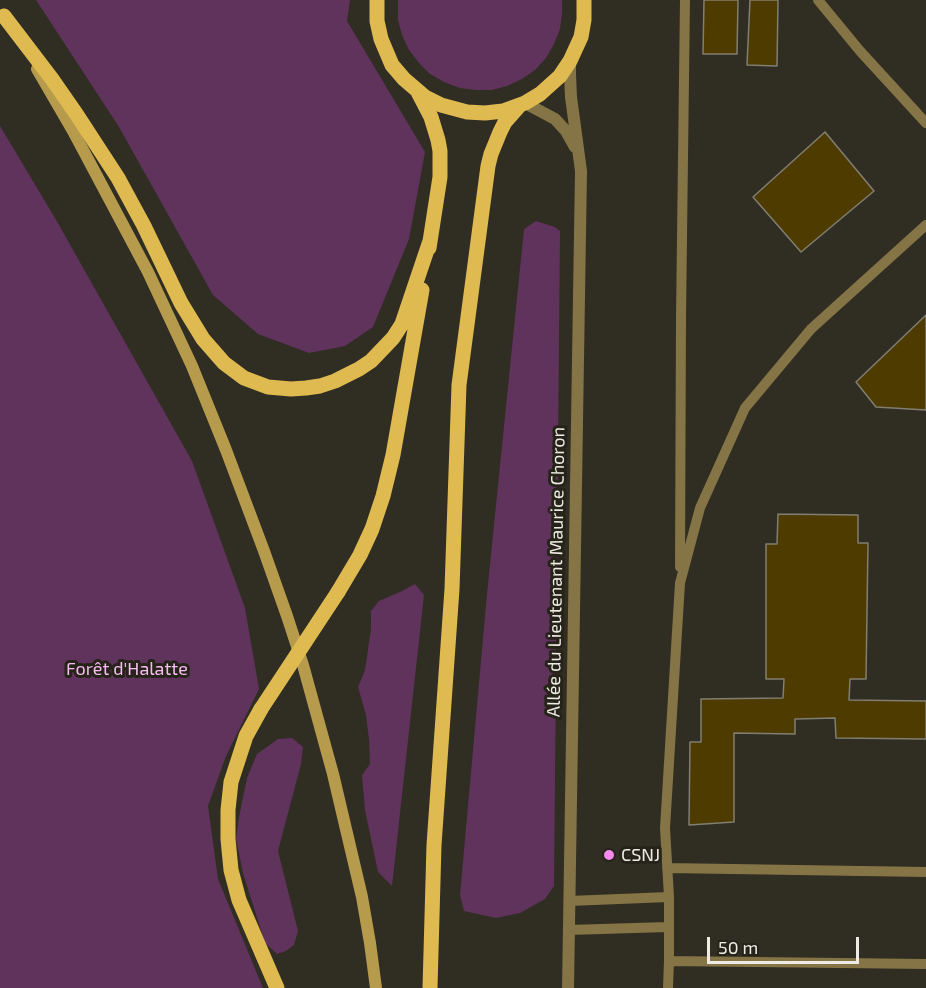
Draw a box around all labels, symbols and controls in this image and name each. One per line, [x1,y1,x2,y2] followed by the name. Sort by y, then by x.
[543,427,569,717] street label: Allée du Lieutenant Maurice Choron
[66,658,188,680] park label: Forêt d'Halatte
[621,844,660,866] place label: CSNJ
[602,848,616,862] marker: CSNJ
[710,925,862,963] scale bar
[718,936,758,958] text: 50 m

